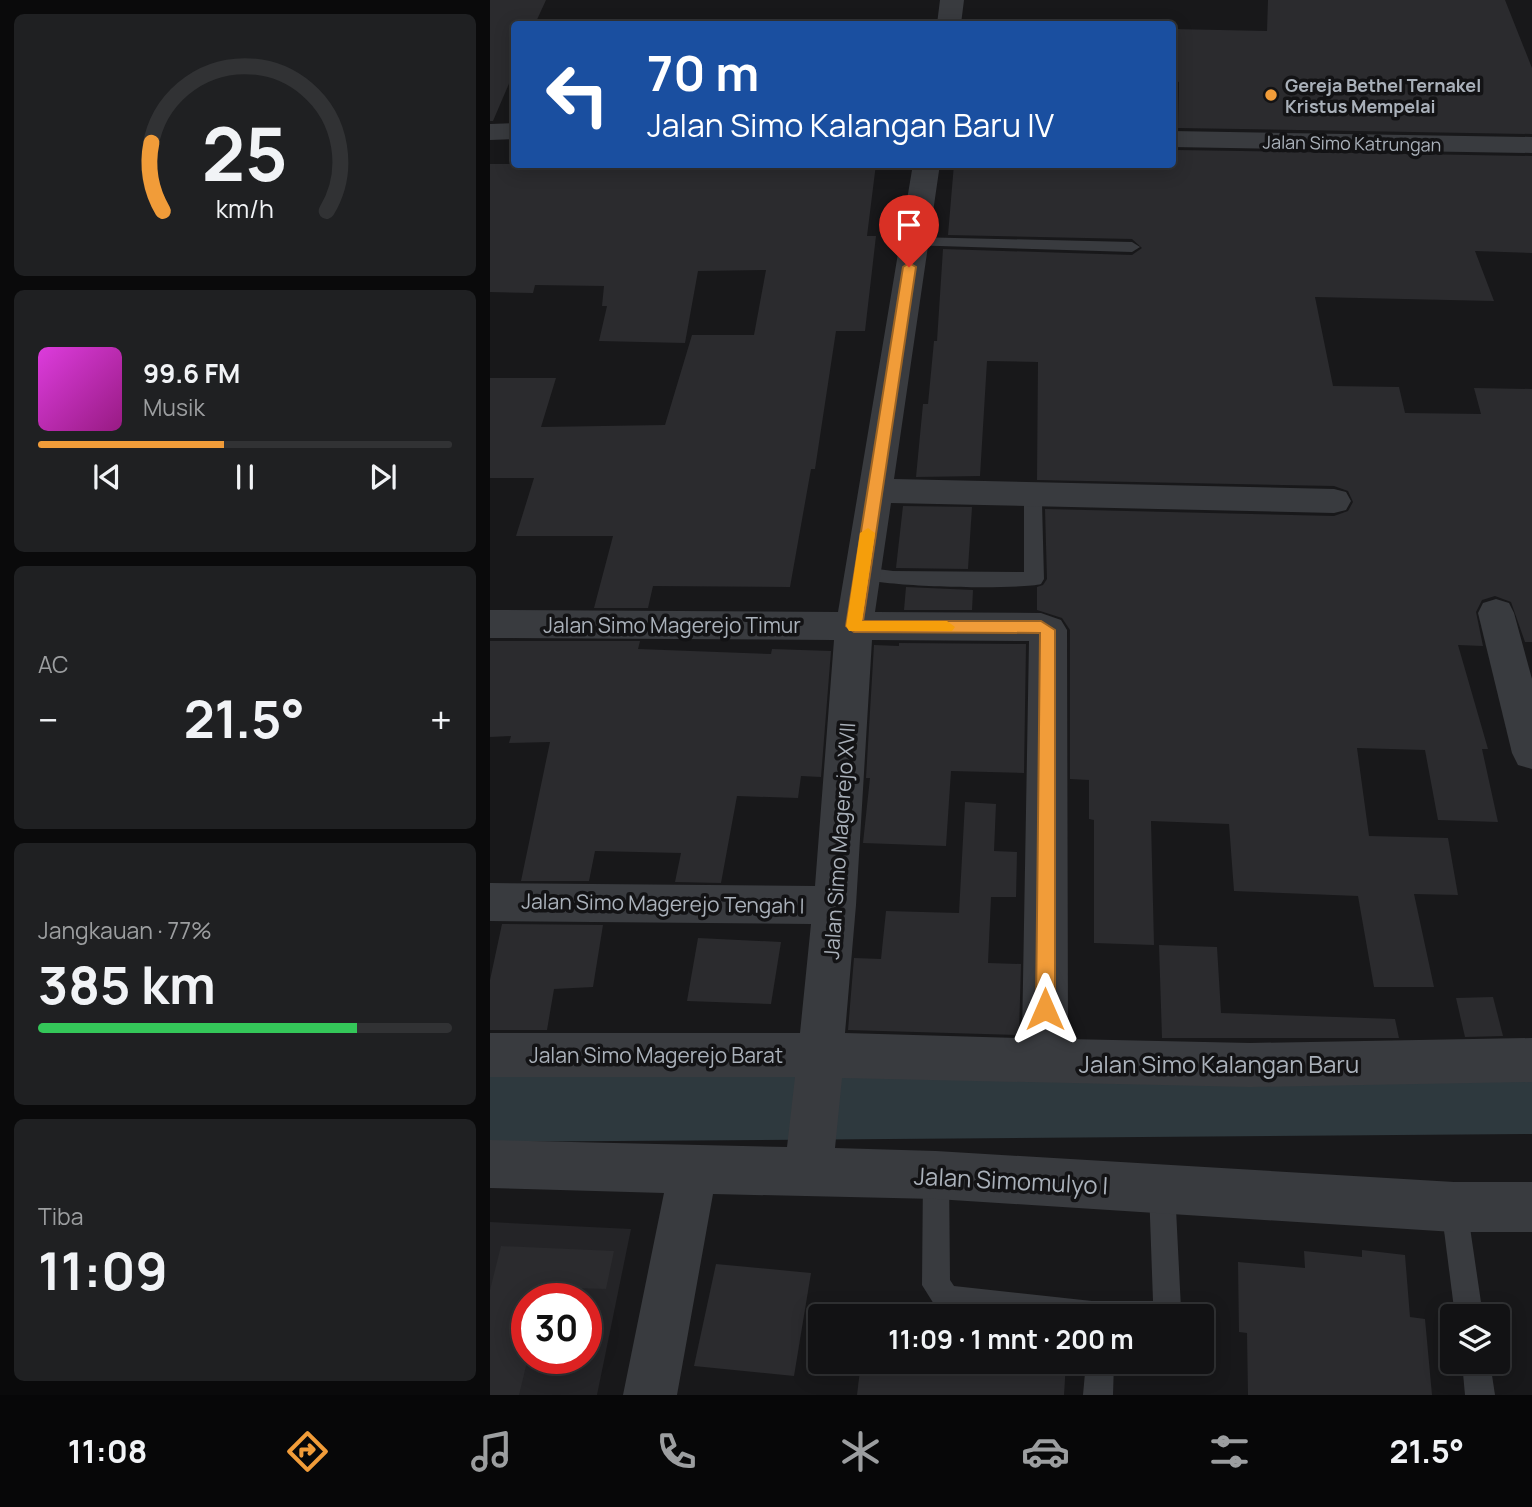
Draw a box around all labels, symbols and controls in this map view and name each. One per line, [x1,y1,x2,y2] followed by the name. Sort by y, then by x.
[647,39,759,106] text: 70 m
[532,49,623,140] icon: left
[1285,73,1481,118] place label: Gereja Bethel Ternakel Kristus Mempelai
[1263,87,1279,103] marker: Gereja Bethel Ternakel Kristus Mempelai
[202,103,288,203] text: 25
[647,103,1054,147] text: Jalan Simo Kalangan Baru IV
[1262,129,1442,157] street label: Jalan Simo Katrungan
[216,191,274,226] text: km/h
[879,195,939,267] pin
[890,206,928,244] icon: arrive
[143,355,240,391] text: 99.6 FM
[143,391,205,423] text: Musik
[88,458,126,496] icon: previous
[226,458,264,496] icon: pause
[364,458,402,496] icon: next
[543,611,801,639] street label: Jalan Simo Magerejo Timur
[38,648,69,680] text: AC
[184,683,305,754] text: 21.5°
[38,693,59,745] text: −
[430,693,452,745] text: +
[817,722,861,960] street label: Jalan Simo Magerejo XVII
[521,887,805,919] street label: Jalan Simo Magerejo Tengah I
[38,914,212,946] text: Jangkauan · 77%
[38,949,216,1020] text: 385 km
[1008,972,1082,1046] position arrow
[529,1041,783,1069] street label: Jalan Simo Magerejo Barat
[1079,1047,1359,1080] street label: Jalan Simo Kalangan Baru
[913,1158,1109,1202] street label: Jalan Simomulyo I
[38,1200,83,1232] text: Tiba
[38,1235,168,1306] text: 11:09
[511,1283,602,1374] speed limit sign: 30
[1440,1304,1510,1374] map controls
[1440,1304,1510,1374] button: layers
[888,1321,1134,1357] text: 11:09 · 1 mnt · 200 m
[283,1427,332,1476] icon: directions
[467,1427,516,1476] icon: music
[652,1427,701,1476] icon: phone
[836,1427,885,1476] icon: climate
[1021,1427,1070,1476] icon: car
[1205,1427,1254,1476] icon: filters
[68,1429,147,1473] text: 11:08
[1390,1429,1464,1473] text: 21.5°

